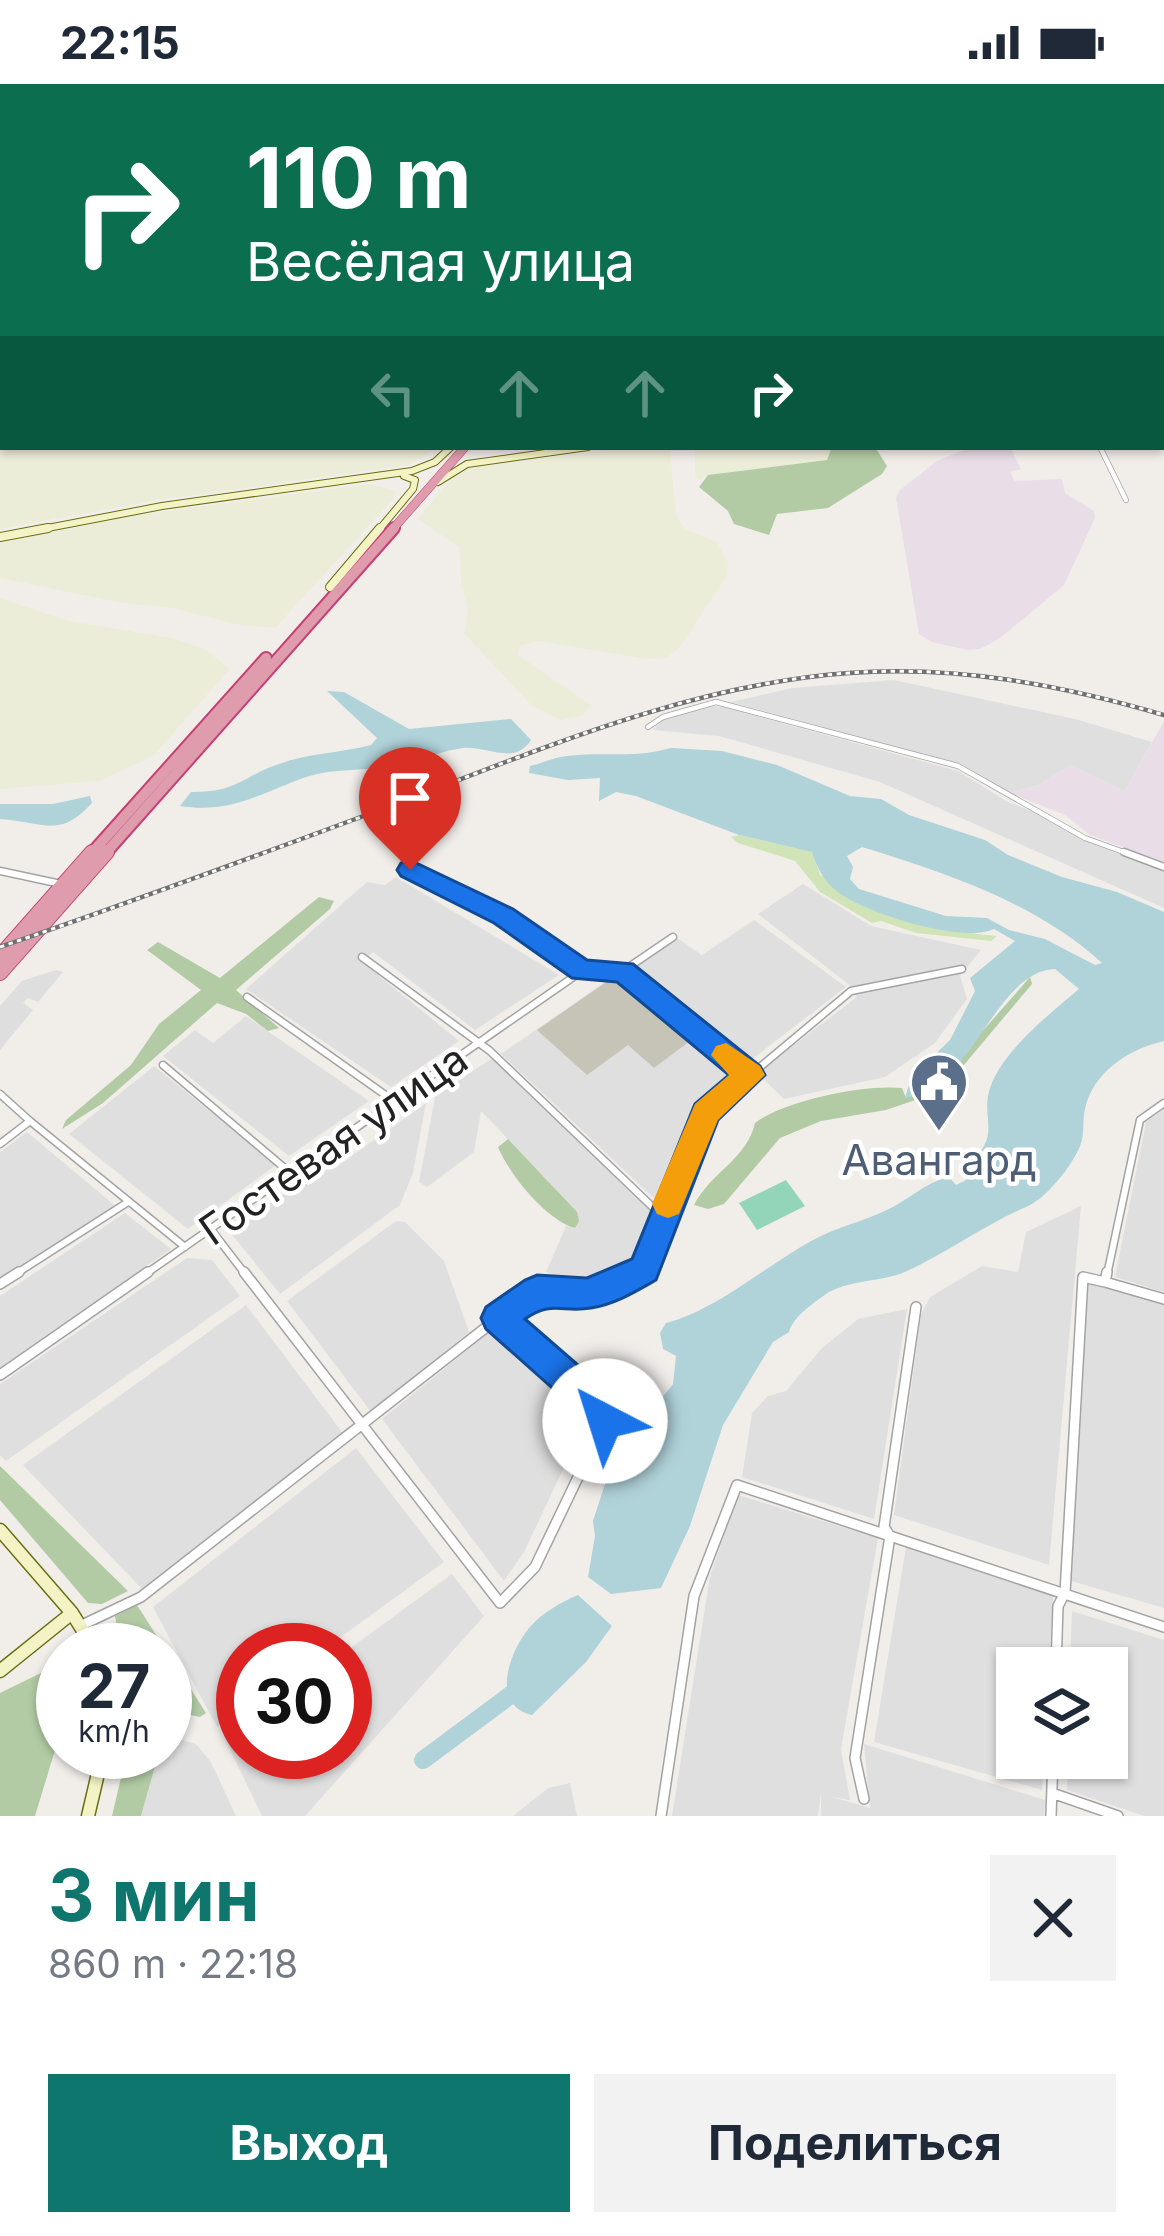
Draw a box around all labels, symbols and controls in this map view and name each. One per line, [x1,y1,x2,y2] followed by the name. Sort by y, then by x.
[60,15,180,70] text: 22:15
[246,127,472,228] text: 110 m
[48,132,204,288] icon: right
[246,229,635,294] text: Весёлая улица
[360,360,426,426] icon: left
[486,360,552,426] icon: ahead
[612,360,678,426] icon: ahead
[738,360,804,426] icon: right
[359,747,461,870] pin
[377,765,443,831] icon: arrive
[189,1033,477,1255] street label: Гостевая улица
[908,1051,970,1133] public building icon: Авангард
[841,1134,1037,1185] place label: Авангард
[542,1358,668,1484] position arrow
[216,1623,372,1779] speed limit sign: 30
[996,1647,1128,1779] map controls
[996,1647,1128,1779] button: layers
[78,1650,150,1722] text: 27
[78,1713,150,1749] text: km/h
[48,1851,260,1938] text: 3 мин
[990,1855,1116,1981] button: close
[48,1940,298,1987] text: 860 m · 22:18
[48,2074,570,2212] button: Выход
[594,2074,1116,2212] button: Поделиться

